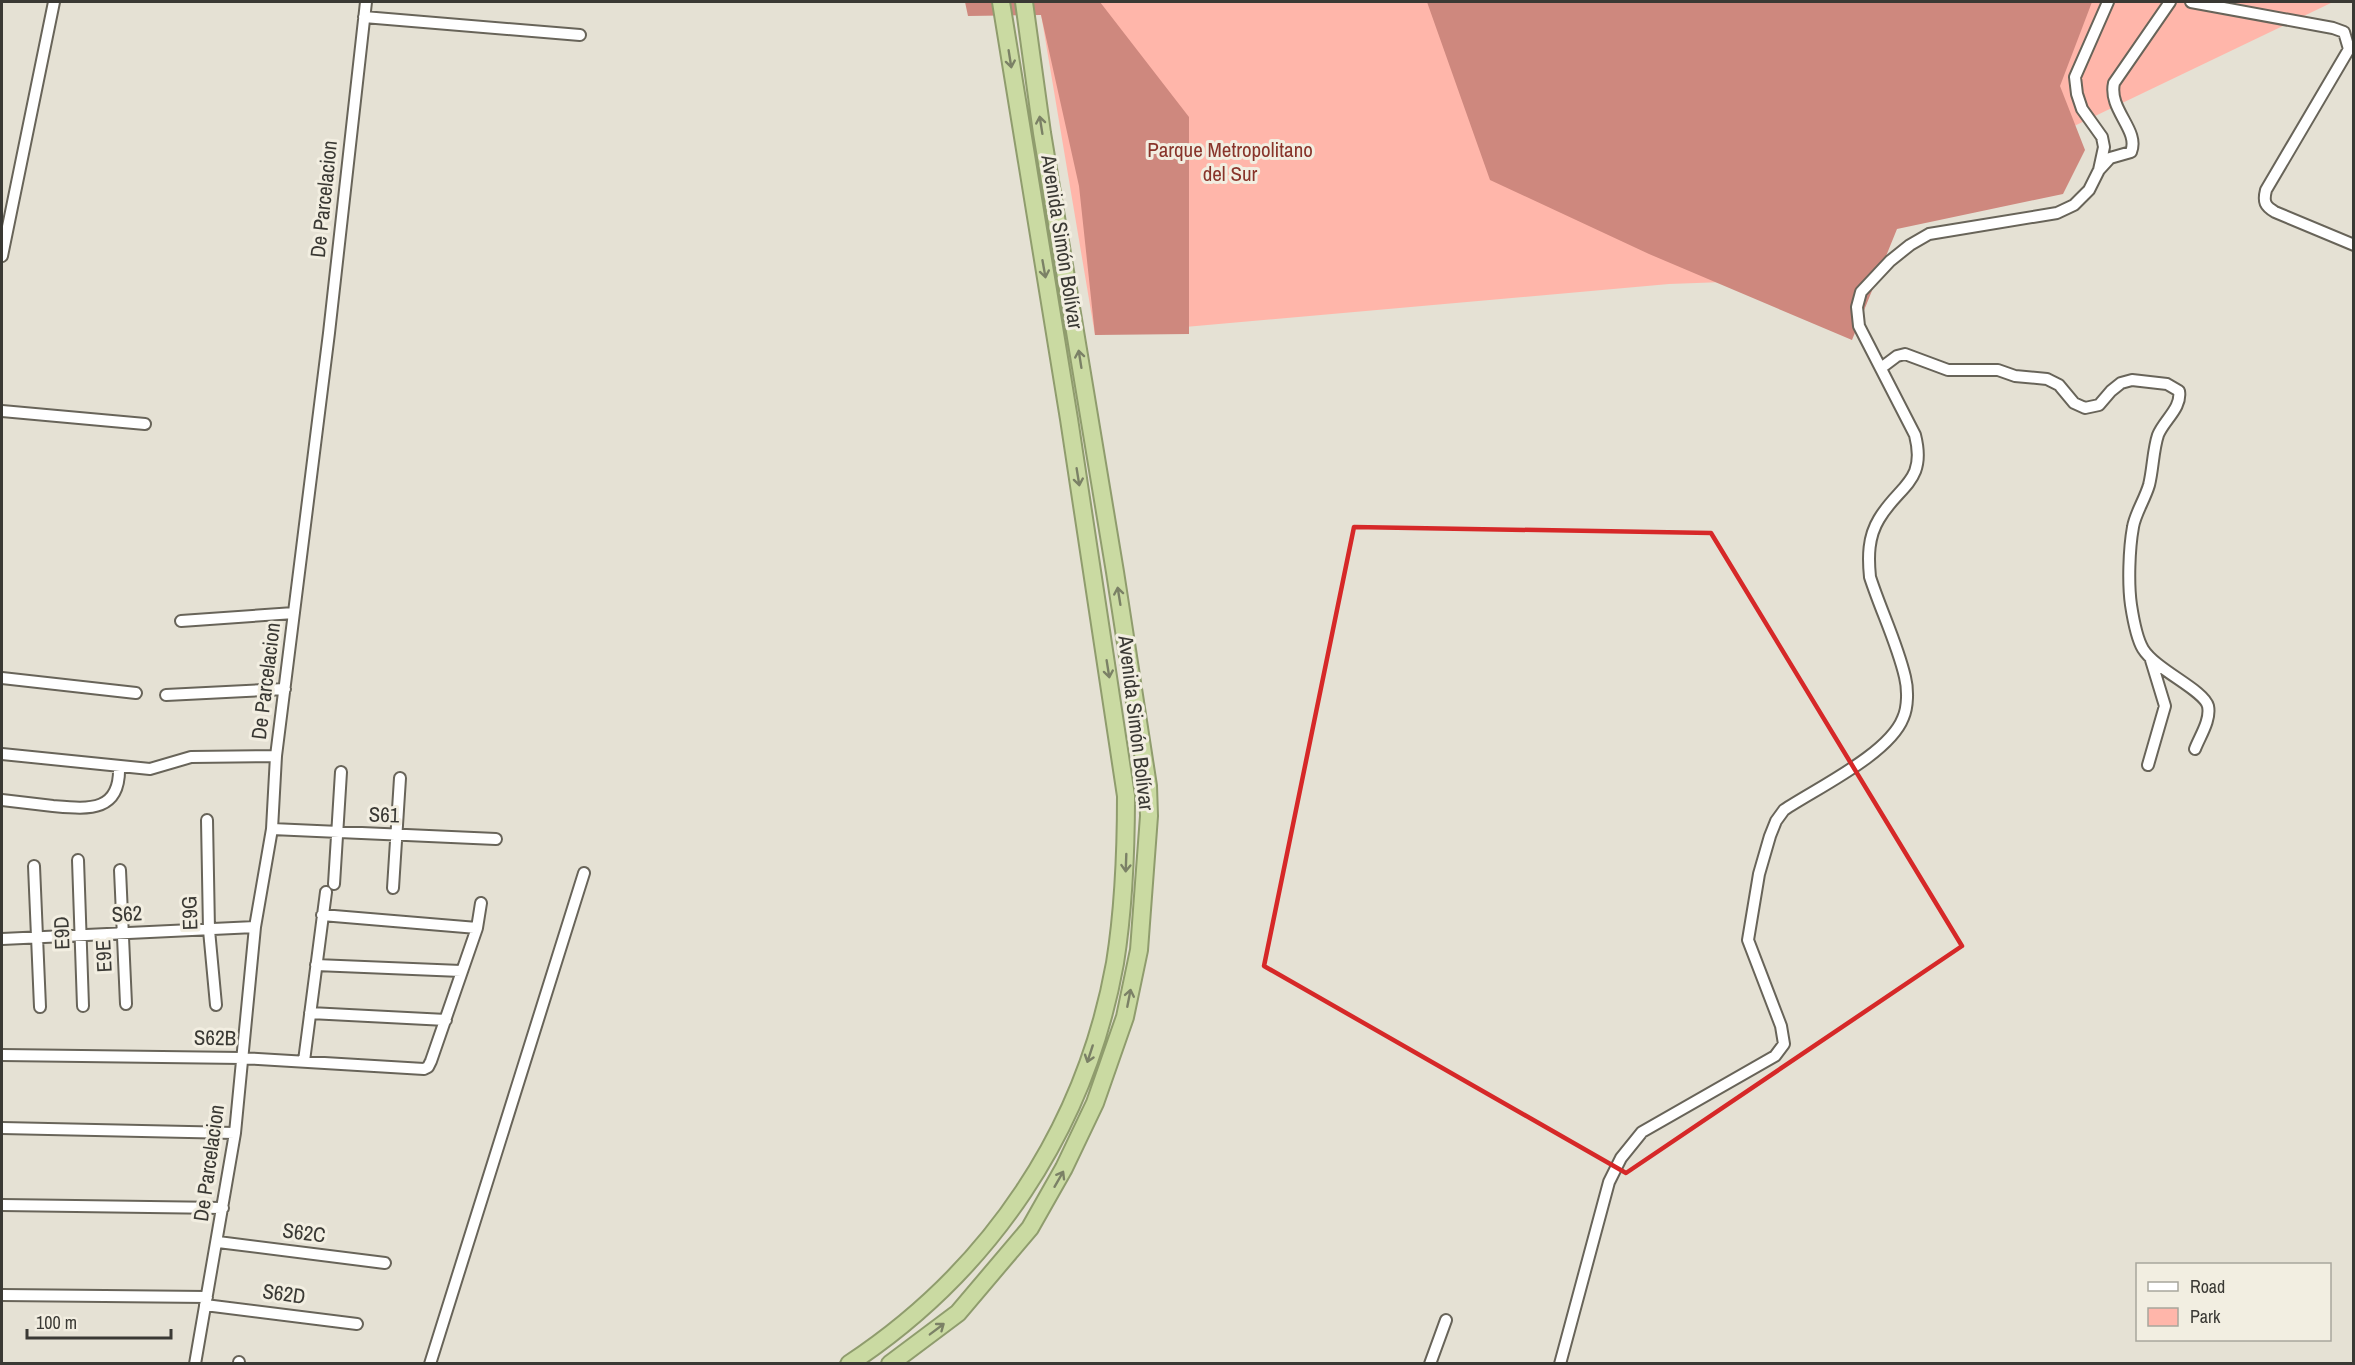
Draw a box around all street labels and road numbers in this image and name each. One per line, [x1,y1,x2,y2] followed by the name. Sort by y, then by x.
[303,139,344,259] street label: De Parcelacion
[1034,152,1091,331] street label: Avenida Simón Bolívar
[244,621,287,741] street label: De Parcelacion
[1111,633,1162,812] street label: Avenida Simón Bolívar
[368,799,400,830] street label: S61
[174,895,205,931] street label: E9G
[111,898,143,929] street label: S62
[46,916,77,950] street label: E9D
[88,939,119,973] street label: E9E
[194,1023,236,1052] street label: S62B
[186,1103,231,1223] street label: De Parcelacion
[281,1215,327,1250] street label: S62C
[261,1276,307,1311] street label: S62D

